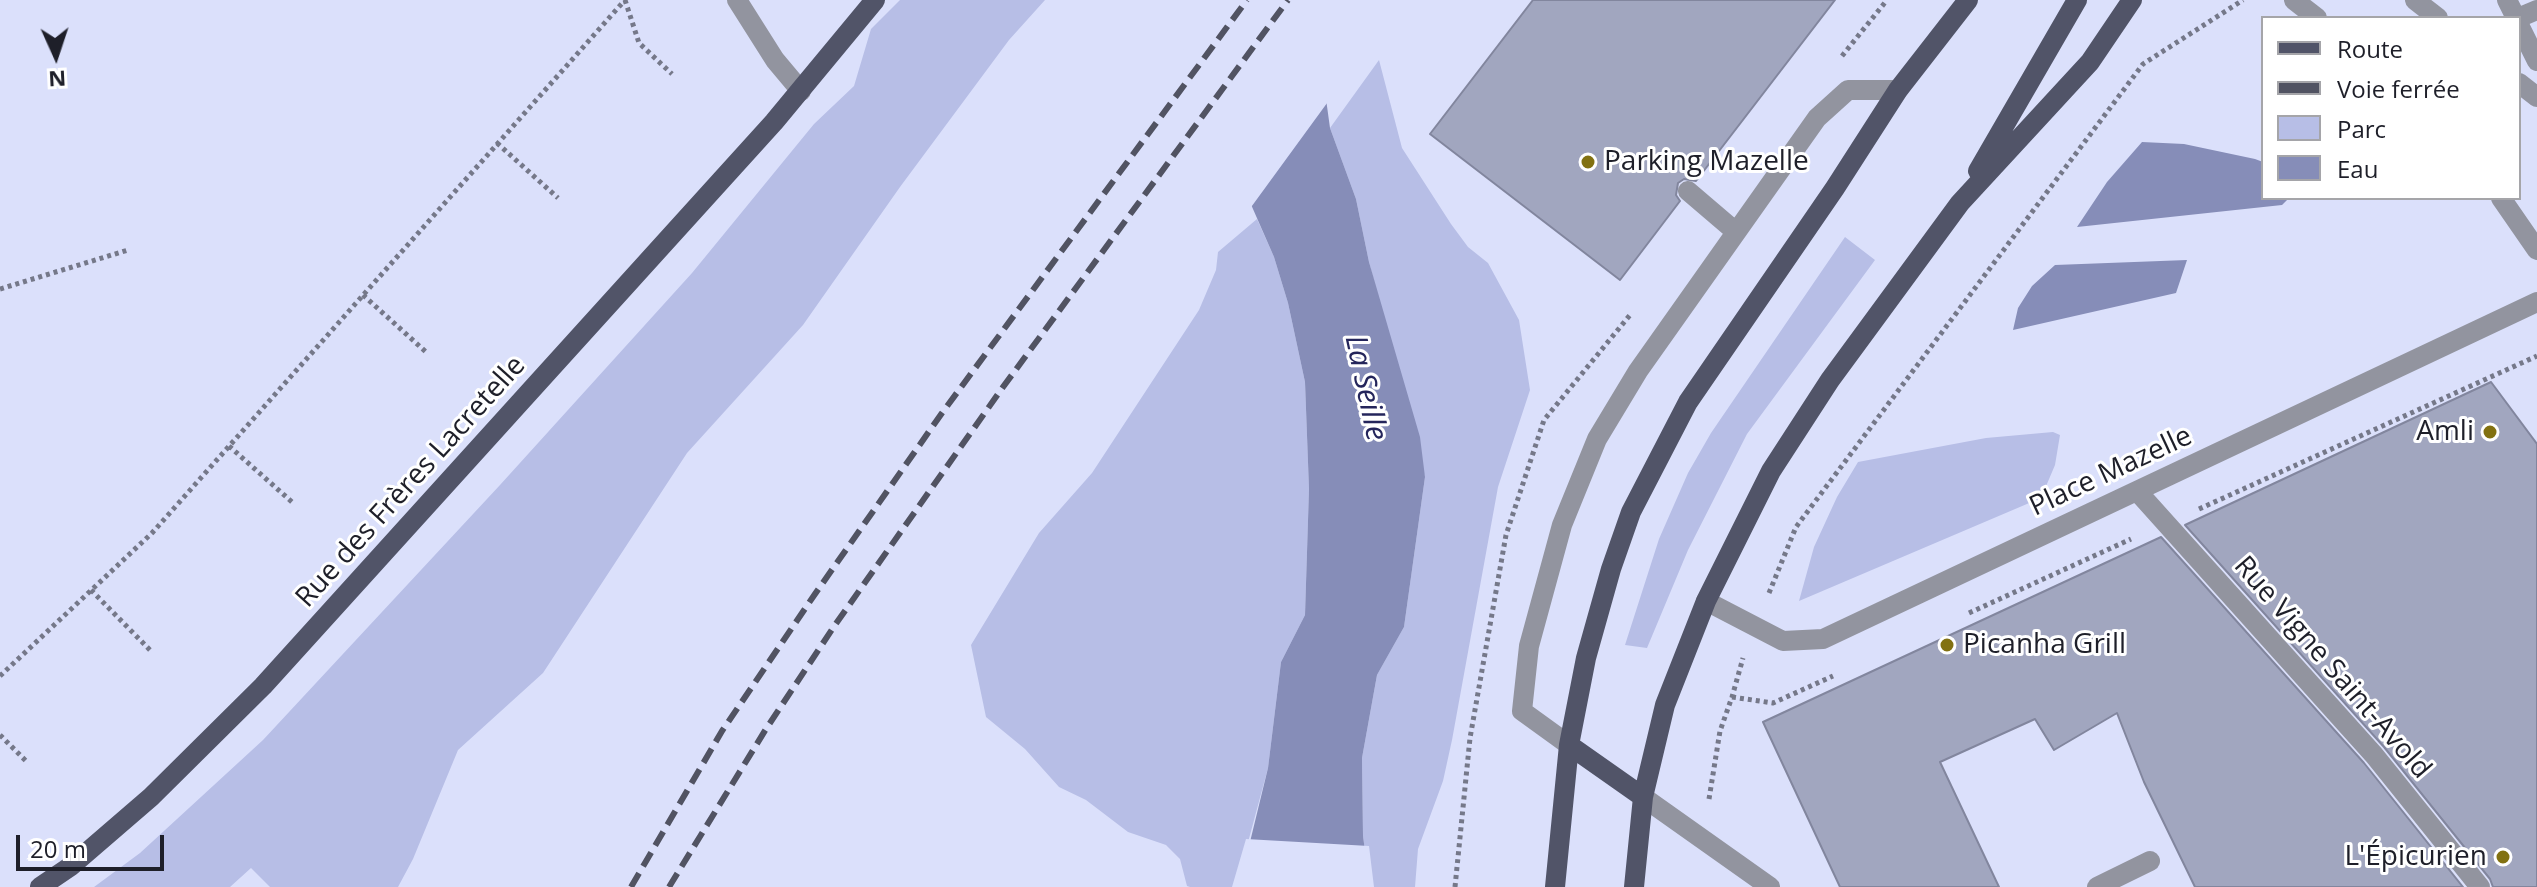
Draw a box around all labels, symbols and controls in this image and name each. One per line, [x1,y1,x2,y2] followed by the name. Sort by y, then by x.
[16,16,96,96] north arrow
[2261,16,2521,200] legend
[2337,32,2403,65] text: Route
[48,65,67,95] text: N
[2337,72,2460,105] text: Voie ferrée
[2337,112,2386,145] text: Parc
[1604,145,1809,179] place label: Parking Mazelle
[2337,152,2378,185] text: Eau
[1579,153,1597,171] marker: Parking Mazelle
[1336,332,1394,444] water label: La Seille
[289,349,533,615] street label: Rue des Frères Lacretelle
[2416,415,2474,449] place label: Amli
[2024,420,2198,524] street label: Place Mazelle
[2481,423,2499,441] marker: Amli
[2226,550,2438,786] street label: Rue Vigne Saint-Avold
[1963,628,2126,662] place label: Picanha Grill
[1938,636,1956,654] marker: Picanha Grill
[20,819,168,869] scale bar
[30,832,86,865] text: 20 m
[2344,840,2487,874] place label: L'Épicurien
[2494,848,2512,866] marker: L'Épicurien

